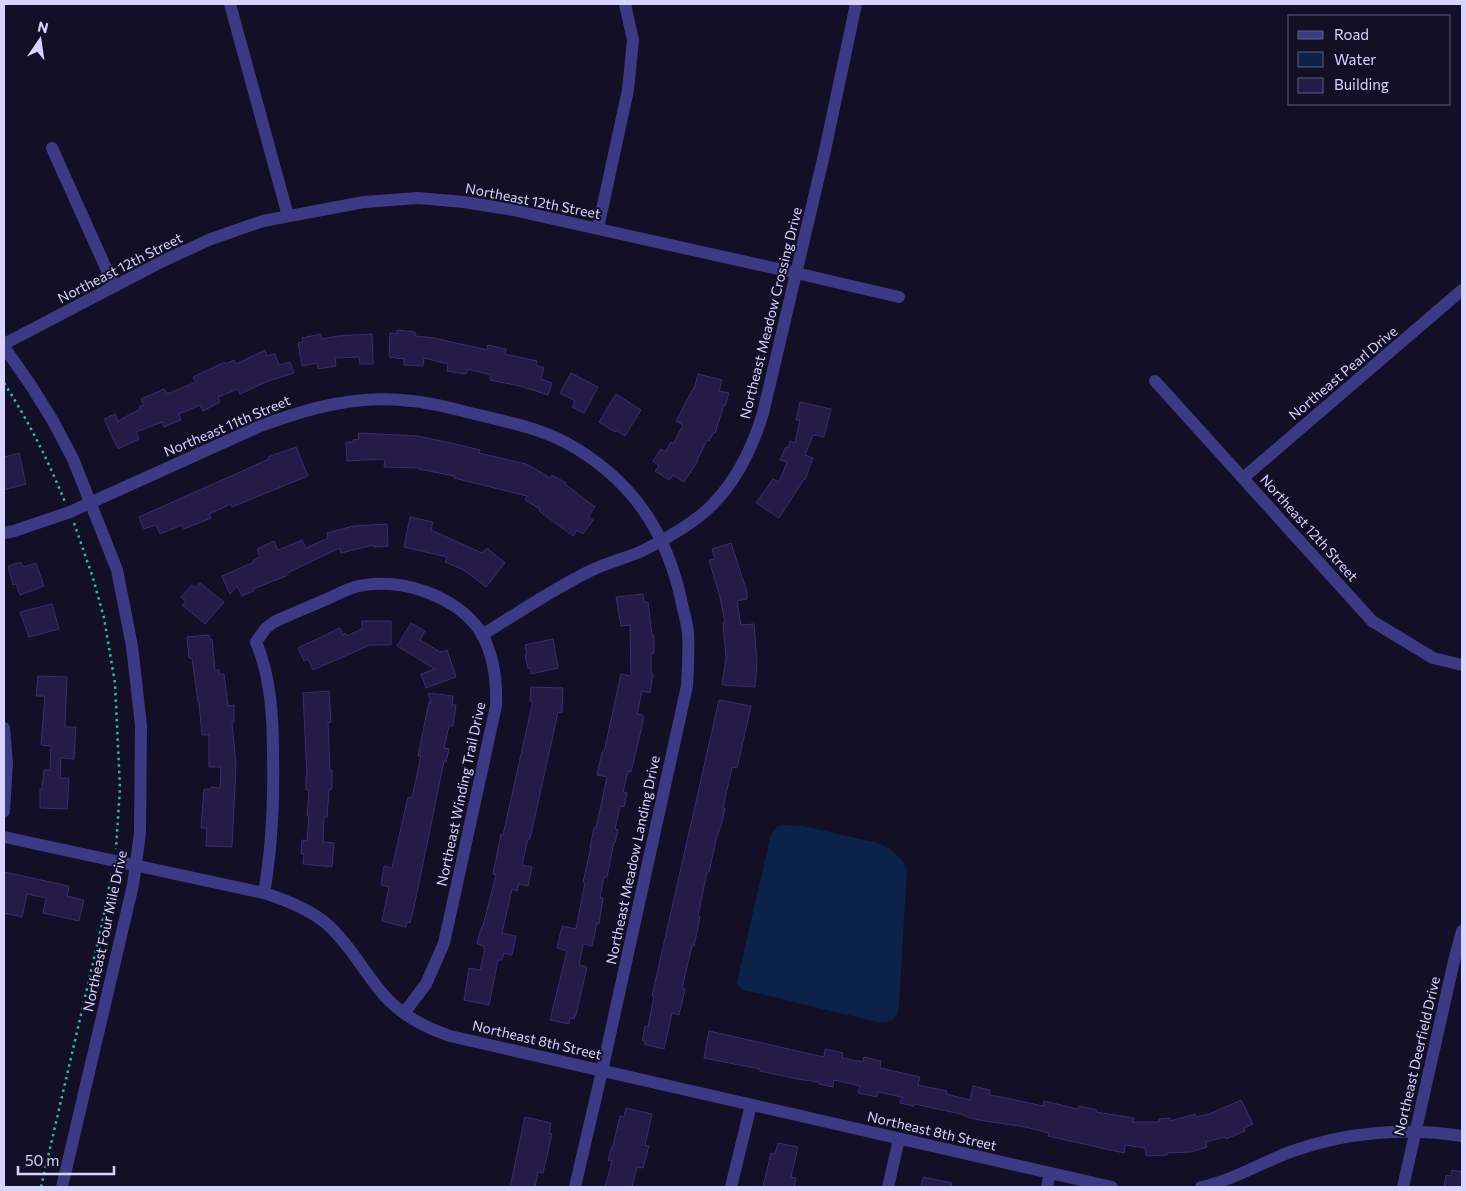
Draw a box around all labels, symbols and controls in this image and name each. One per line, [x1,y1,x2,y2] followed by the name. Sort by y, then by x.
[15,15,65,65] north arrow
[1288,15,1451,105] legend
[36,17,50,36] text: N
[1334,25,1369,43] text: Road
[1334,50,1376,68] text: Water
[1334,75,1389,93] text: Building
[464,179,602,222] street label: Northeast 12th Street
[736,205,805,420] street label: Northeast Meadow Crossing Drive
[55,229,185,306] street label: Northeast 12th Street
[1285,322,1400,423] street label: Northeast Pearl Drive
[161,391,293,460] street label: Northeast 11th Street
[1257,471,1362,585] street label: Northeast 12th Street
[433,700,488,888] street label: Northeast Winding Trail Drive
[602,754,663,966] street label: Northeast Meadow Landing Drive
[79,849,130,1013] street label: Northeast Four Mile Drive
[1390,975,1443,1137] street label: Northeast Deerfield Drive
[471,1016,604,1063] street label: Northeast 8th Street
[866,1107,999,1154] street label: Northeast 8th Street
[18,1144,114,1176] scale bar
[25,1151,59,1169] text: 50 m

